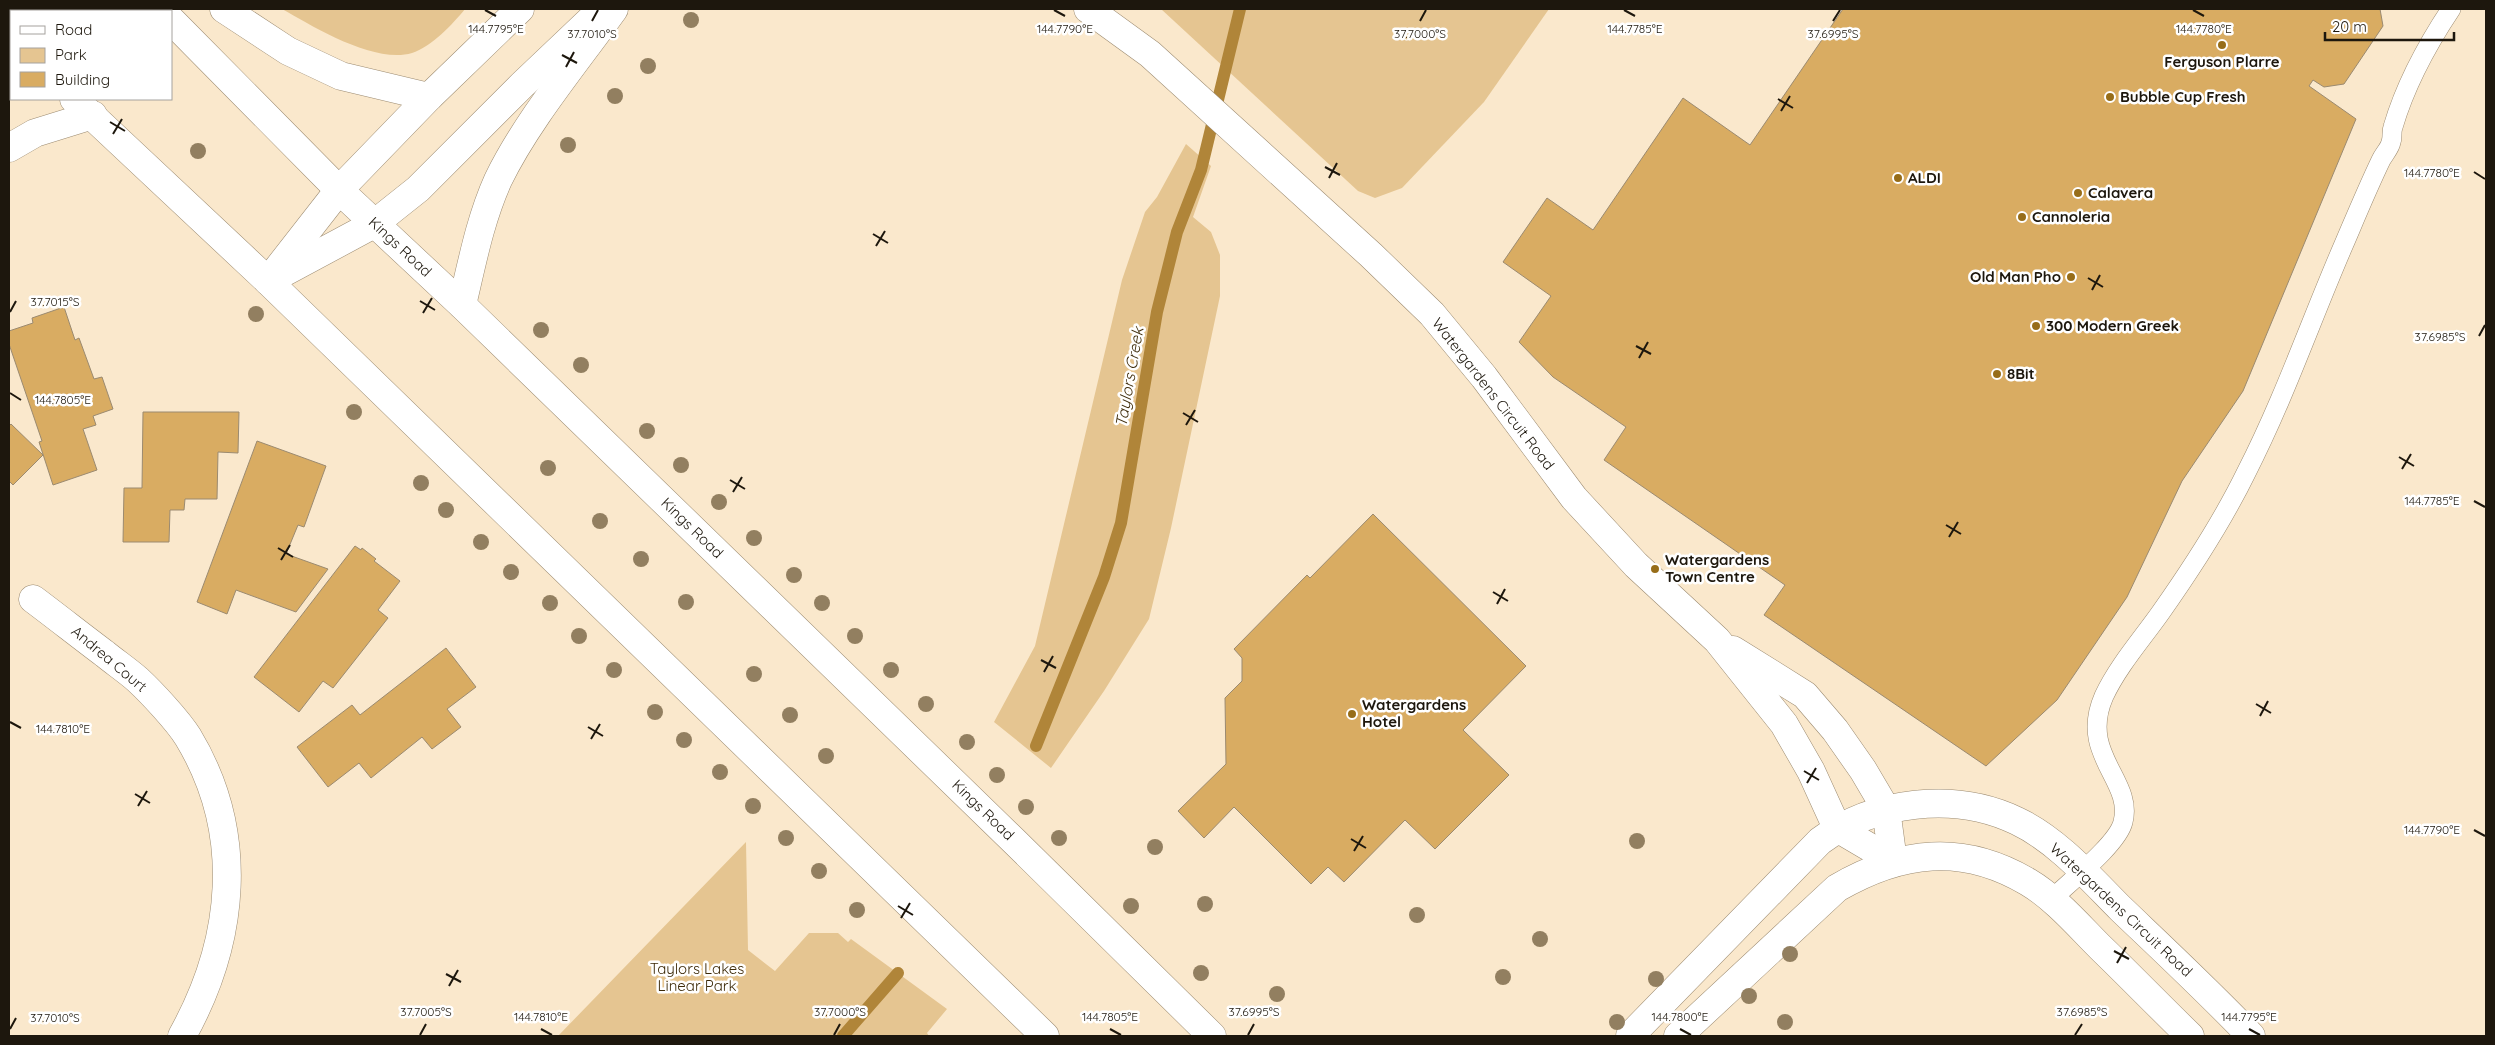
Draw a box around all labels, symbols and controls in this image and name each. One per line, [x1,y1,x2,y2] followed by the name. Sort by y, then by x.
[10,10,172,100] legend
[2325,10,2454,42] scale bar
[2332,17,2367,36] text: 20 m
[55,20,92,39] text: Road
[468,21,524,36] text: 144.7795°E
[1037,21,1093,36] text: 144.7790°E
[1607,21,1663,36] text: 144.7785°E
[2176,21,2232,36] text: 144.7780°E
[567,26,617,41] text: 37.7010°S
[1394,26,1446,41] text: 37.7000°S
[1808,26,1859,41] text: 37.6995°S
[2216,39,2228,51] marker: Ferguson Plarre
[55,45,87,64] text: Park
[2164,52,2280,71] place label: Ferguson Plarre
[55,70,110,89] text: Building
[2120,87,2246,106] place label: Bubble Cup Fresh
[2104,91,2116,103] marker: Bubble Cup Fresh
[2404,165,2460,180] text: 144.7780°E
[1908,168,1941,187] place label: ALDI
[1892,172,1904,184] marker: ALDI
[2088,183,2153,202] place label: Calavera
[2072,187,2084,199] marker: Calavera
[2032,207,2110,226] place label: Cannoleria
[2016,211,2028,223] marker: Cannoleria
[365,213,436,281] street label: Kings Road
[1970,267,2061,286] place label: Old Man Pho
[2065,271,2077,283] marker: Old Man Pho
[31,294,80,309] text: 37.7015°S
[1428,314,1559,474] street label: Watergardens Circuit Road
[2046,316,2179,335] place label: 300 Modern Greek
[2030,320,2042,332] marker: 300 Modern Greek
[1110,324,1148,428] water label: Taylors Creek
[2415,329,2466,344] text: 37.6985°S
[2007,364,2035,383] place label: 8Bit
[1991,368,2003,380] marker: 8Bit
[35,392,91,407] text: 144.7805°E
[657,493,728,562] street label: Kings Road
[2404,493,2460,508] text: 144.7785°E
[1665,550,1769,586] place label: Watergardens Town Centre
[1649,563,1661,575] marker: Watergardens Town Centre
[68,621,151,696] street label: Andrea Court
[1362,695,1466,731] place label: Watergardens Hotel
[1346,708,1358,720] marker: Watergardens Hotel
[36,721,90,736] text: 144.7810°E
[948,775,1019,844] street label: Kings Road
[2404,822,2460,837] text: 144.7790°E
[2046,839,2197,981] street label: Watergardens Circuit Road
[650,959,744,995] park label: Taylors Lakes Linear Park
[400,1004,452,1019] text: 37.7005°S
[814,1004,866,1019] text: 37.7000°S
[1229,1004,1280,1019] text: 37.6995°S
[2057,1004,2108,1019] text: 37.6985°S
[514,1009,568,1024] text: 144.7810°E
[1082,1009,1138,1024] text: 144.7805°E
[1652,1009,1709,1024] text: 144.7800°E
[2221,1009,2277,1024] text: 144.7795°E
[30,1010,80,1025] text: 37.7010°S

